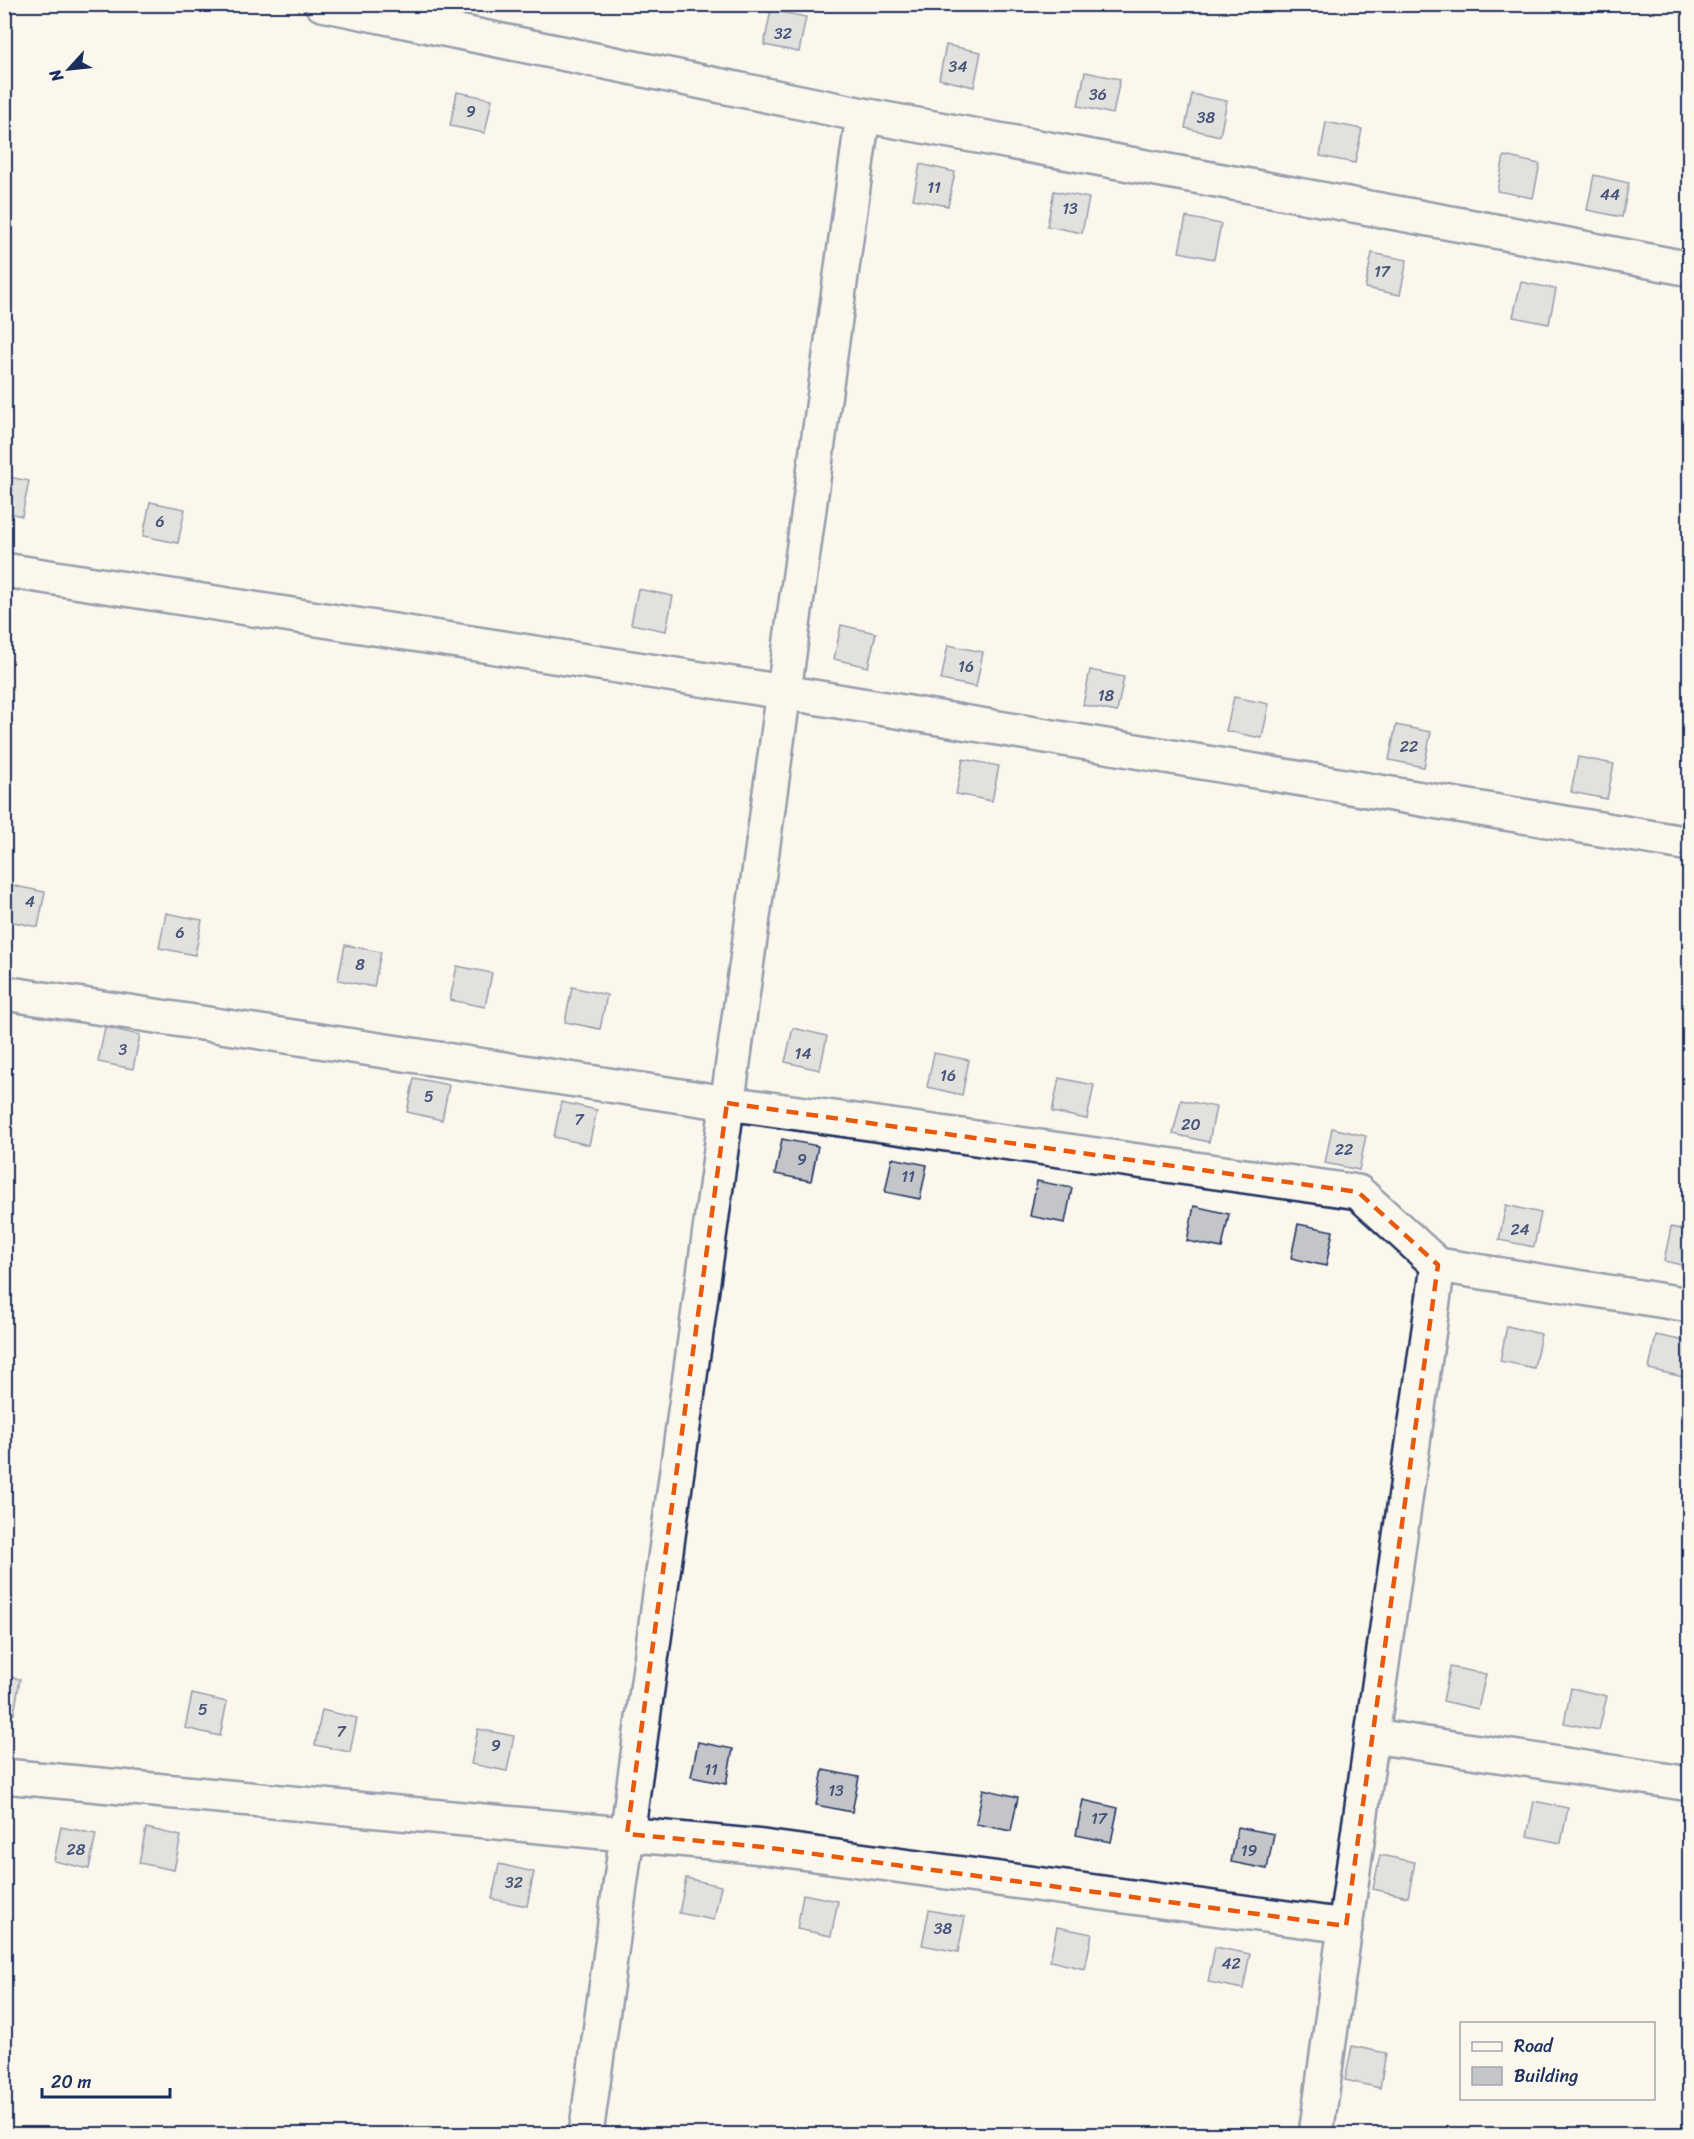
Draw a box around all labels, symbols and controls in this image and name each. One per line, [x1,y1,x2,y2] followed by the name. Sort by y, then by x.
[774,19,792,48] house number: 32
[39,39,99,99] north arrow
[949,52,967,81] house number: 34
[40,63,72,88] text: N
[1089,80,1107,109] house number: 36
[466,97,476,126] house number: 9
[1197,103,1216,132] house number: 38
[927,173,941,202] house number: 11
[1600,180,1620,209] house number: 44
[1062,194,1078,223] house number: 13
[1374,257,1391,286] house number: 17
[155,507,165,536] house number: 6
[958,652,974,681] house number: 16
[1098,681,1115,710] house number: 18
[1400,732,1418,761] house number: 22
[25,887,35,916] house number: 4
[175,918,185,947] house number: 6
[355,950,365,979] house number: 8
[119,1035,128,1064] house number: 3
[795,1039,811,1068] house number: 14
[940,1061,956,1090] house number: 16
[424,1082,434,1111] house number: 5
[574,1105,584,1134] house number: 7
[1181,1110,1201,1139] house number: 20
[1335,1135,1353,1164] house number: 22
[797,1145,807,1174] house number: 9
[901,1162,915,1191] house number: 11
[1510,1215,1530,1244] house number: 24
[198,1695,208,1724] house number: 5
[336,1717,346,1746] house number: 7
[491,1731,501,1760] house number: 9
[704,1755,718,1784] house number: 11
[828,1776,844,1805] house number: 13
[1091,1804,1108,1833] house number: 17
[67,1835,86,1864] house number: 28
[1241,1836,1258,1865] house number: 19
[505,1868,523,1897] house number: 32
[934,1914,953,1943] house number: 38
[1221,1949,1241,1978] house number: 42
[1460,2022,1655,2100] legend
[1514,2030,1554,2062] text: Road
[1514,2060,1578,2092] text: Building
[42,2061,170,2099] scale bar
[51,2066,91,2098] text: 20 m

